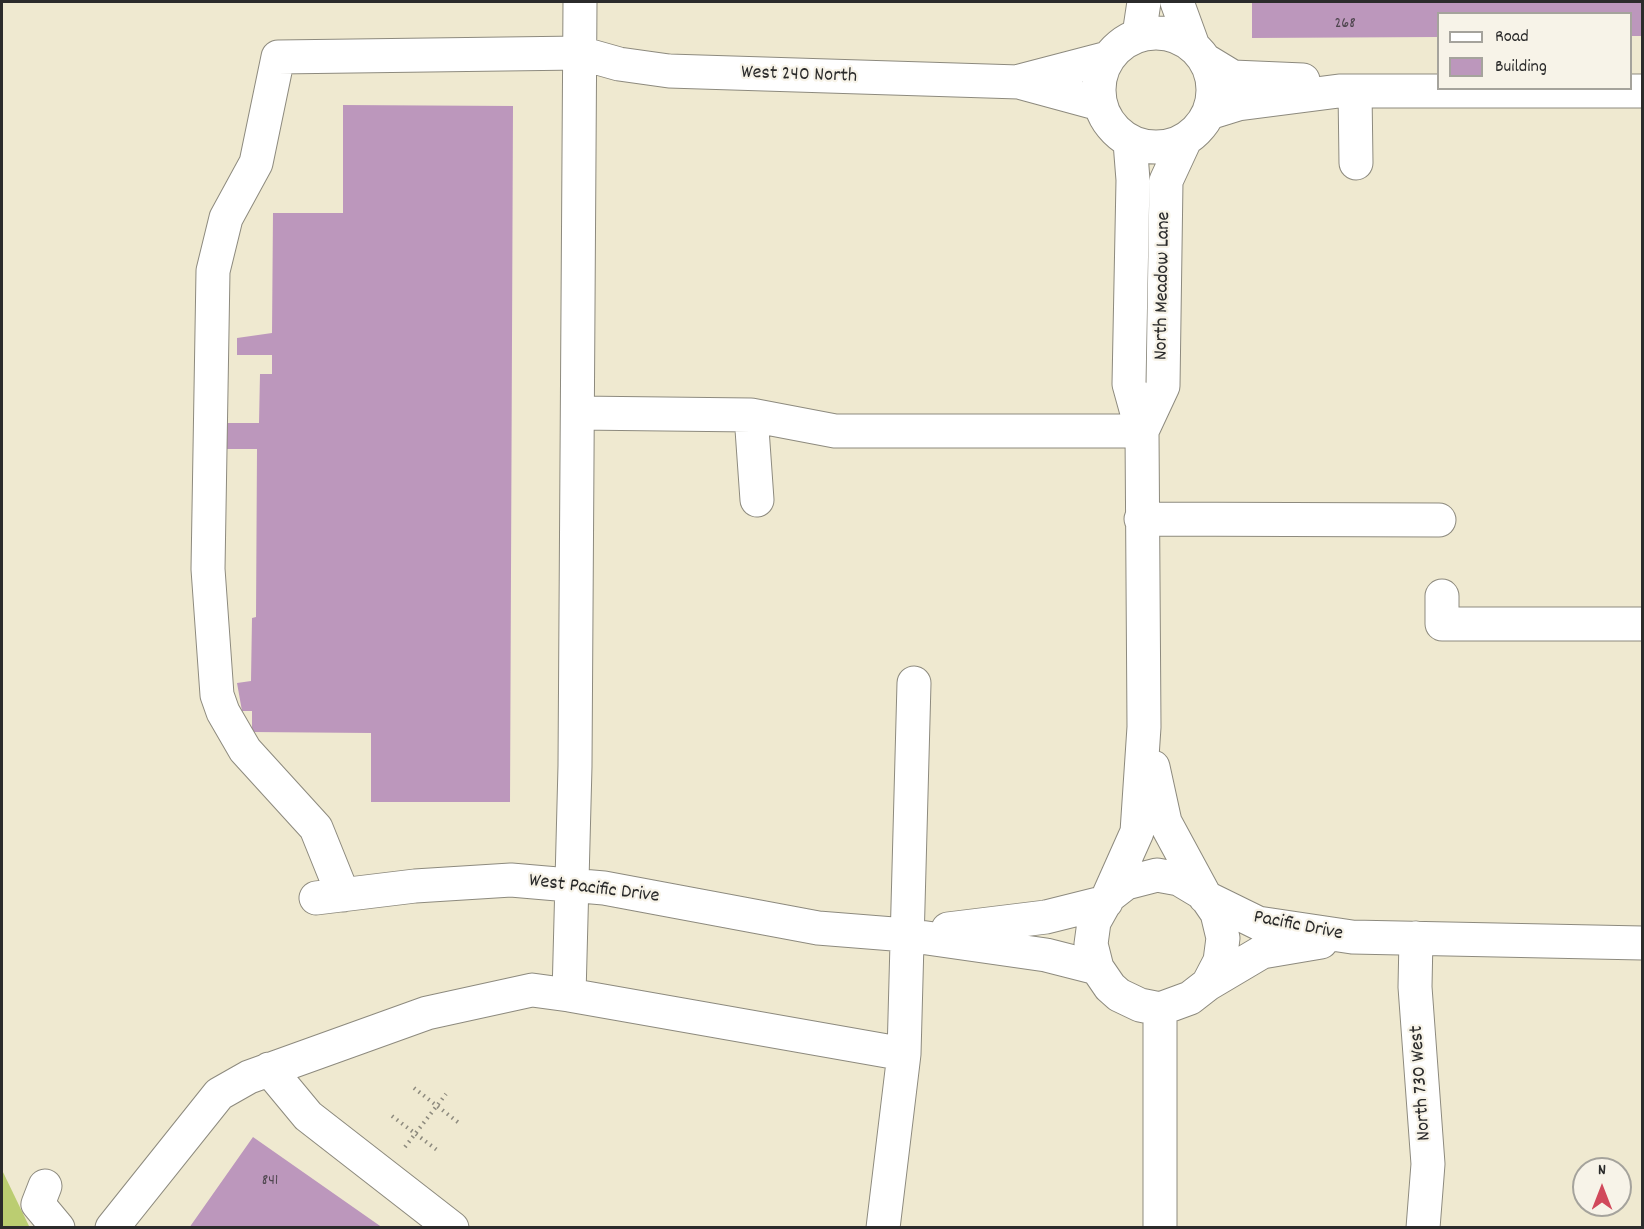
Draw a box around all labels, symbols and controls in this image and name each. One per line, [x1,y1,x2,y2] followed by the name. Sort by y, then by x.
[1437,12,1632,90] legend
[1334,15,1356,35] house number: 268
[1495,25,1529,50] text: Road
[1495,55,1547,80] text: Building
[741,62,857,90] street label: West 240 North
[1151,212,1177,360] street label: North Meadow Lane
[527,870,661,910] street label: West Pacific Drive
[1251,907,1345,947] street label: Pacific Drive
[1406,1025,1438,1141] street label: North 730 West
[1572,1157,1632,1217] north arrow
[1598,1159,1606,1182] text: N
[262,1172,278,1192] house number: 841

